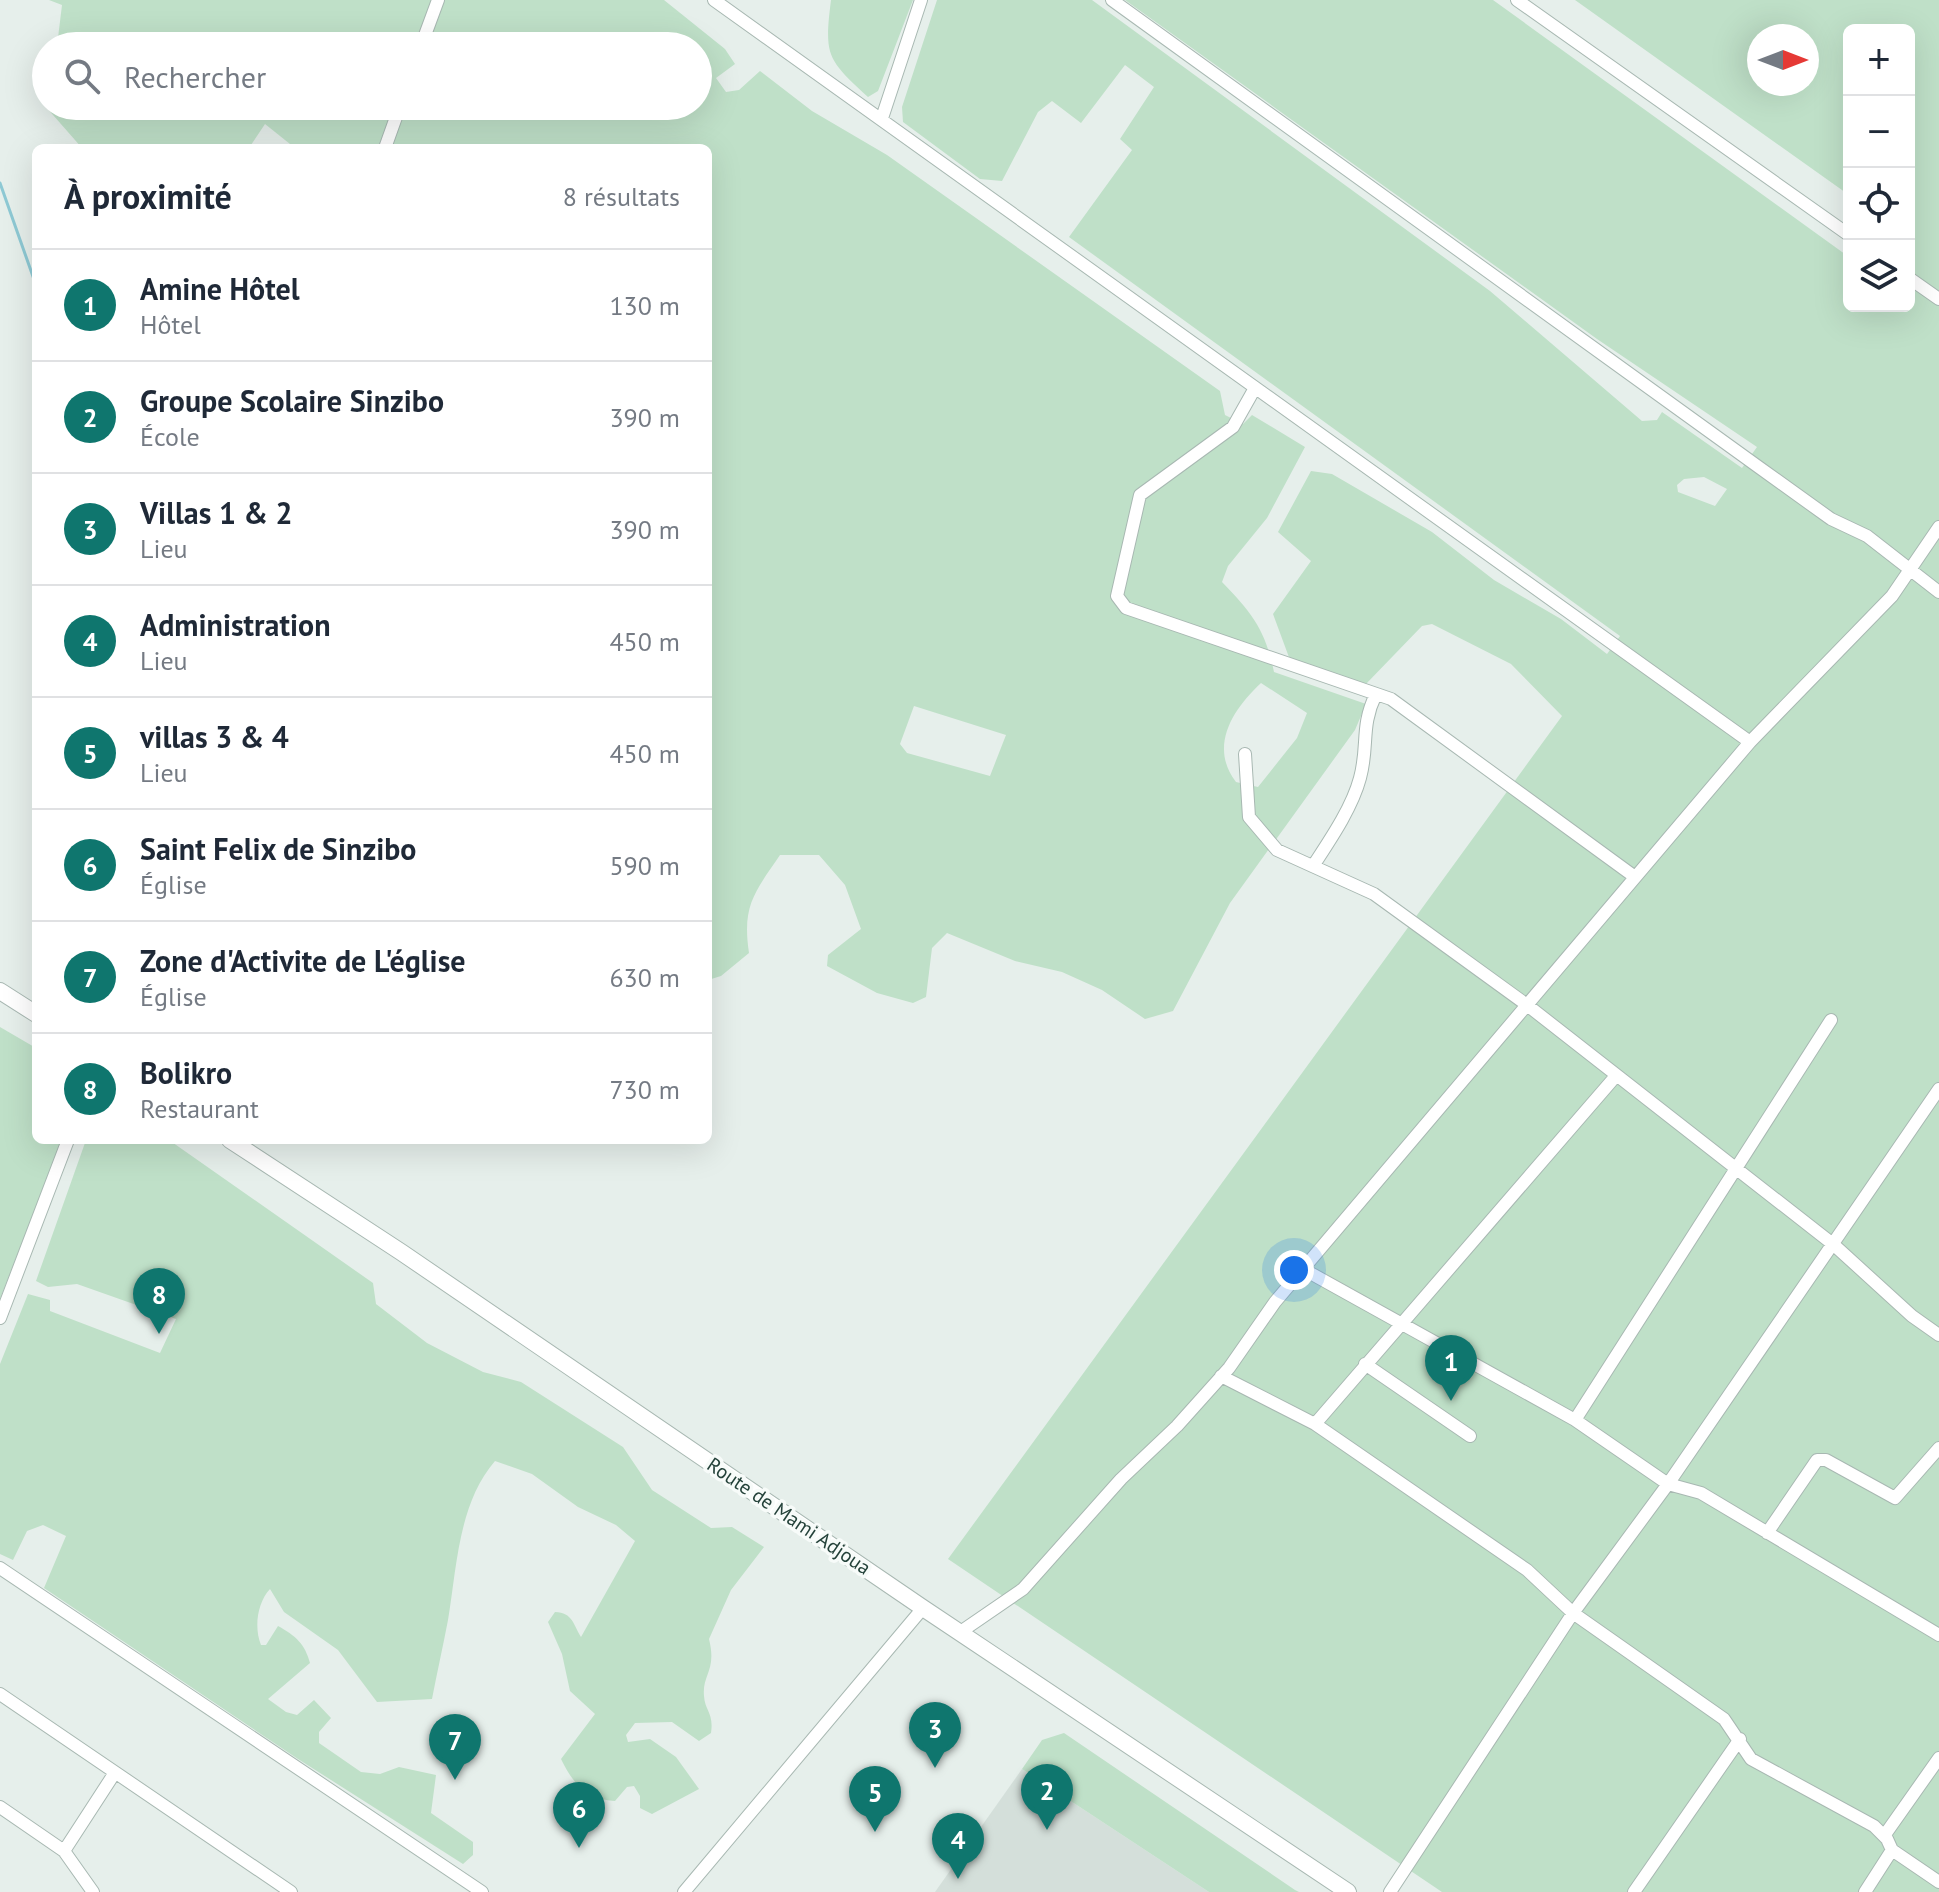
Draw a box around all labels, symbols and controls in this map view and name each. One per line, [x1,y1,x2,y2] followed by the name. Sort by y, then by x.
[1747,24,1819,96] north arrow
[1843,24,1915,312] map controls
[1843,24,1915,96] button: +
[32,32,712,120] search box
[60,54,104,98] icon: search
[124,57,266,96] text: Rechercher
[1843,96,1915,168] button: −
[1843,168,1915,240] button: locate
[64,174,232,218] text: À proximité
[563,180,680,213] text: 8 résultats
[1843,240,1915,312] button: layers
[140,269,300,308] text: Amine Hôtel
[83,289,97,322] text: 1
[609,289,680,322] text: 130 m
[140,308,201,341] text: Hôtel
[140,381,444,420] text: Groupe Scolaire Sinzibo
[83,401,97,434] text: 2
[609,401,680,434] text: 390 m
[140,420,200,453] text: École
[140,493,293,532] text: Villas 1 & 2
[83,513,97,546] text: 3
[609,513,680,546] text: 390 m
[140,532,188,565] text: Lieu
[140,605,331,644] text: Administration
[83,625,97,658] text: 4
[609,625,680,658] text: 450 m
[140,644,188,677] text: Lieu
[140,717,289,756] text: villas 3 & 4
[83,737,97,770] text: 5
[609,737,680,770] text: 450 m
[140,756,188,789] text: Lieu
[140,829,416,868] text: Saint Felix de Sinzibo
[83,849,97,882] text: 6
[609,849,680,882] text: 590 m
[140,868,207,901] text: Église
[140,941,466,980] text: Zone d'Activite de L'église
[83,961,97,994] text: 7
[609,961,680,994] text: 630 m
[140,980,207,1013] text: Église
[140,1053,232,1092] text: Bolikro
[83,1073,97,1106] text: 8
[609,1073,680,1106] text: 730 m
[140,1092,259,1125] text: Restaurant
[1274,1250,1314,1290] your location
[133,1268,185,1334] pin: 8
[1425,1335,1477,1401] pin: 1
[702,1452,876,1580] street label: Route de Mami Adjoua
[909,1702,961,1768] pin: 3
[429,1714,481,1780] pin: 7
[1021,1764,1073,1830] pin: 2
[849,1766,901,1832] pin: 5
[553,1782,605,1848] pin: 6
[932,1813,984,1879] pin: 4

